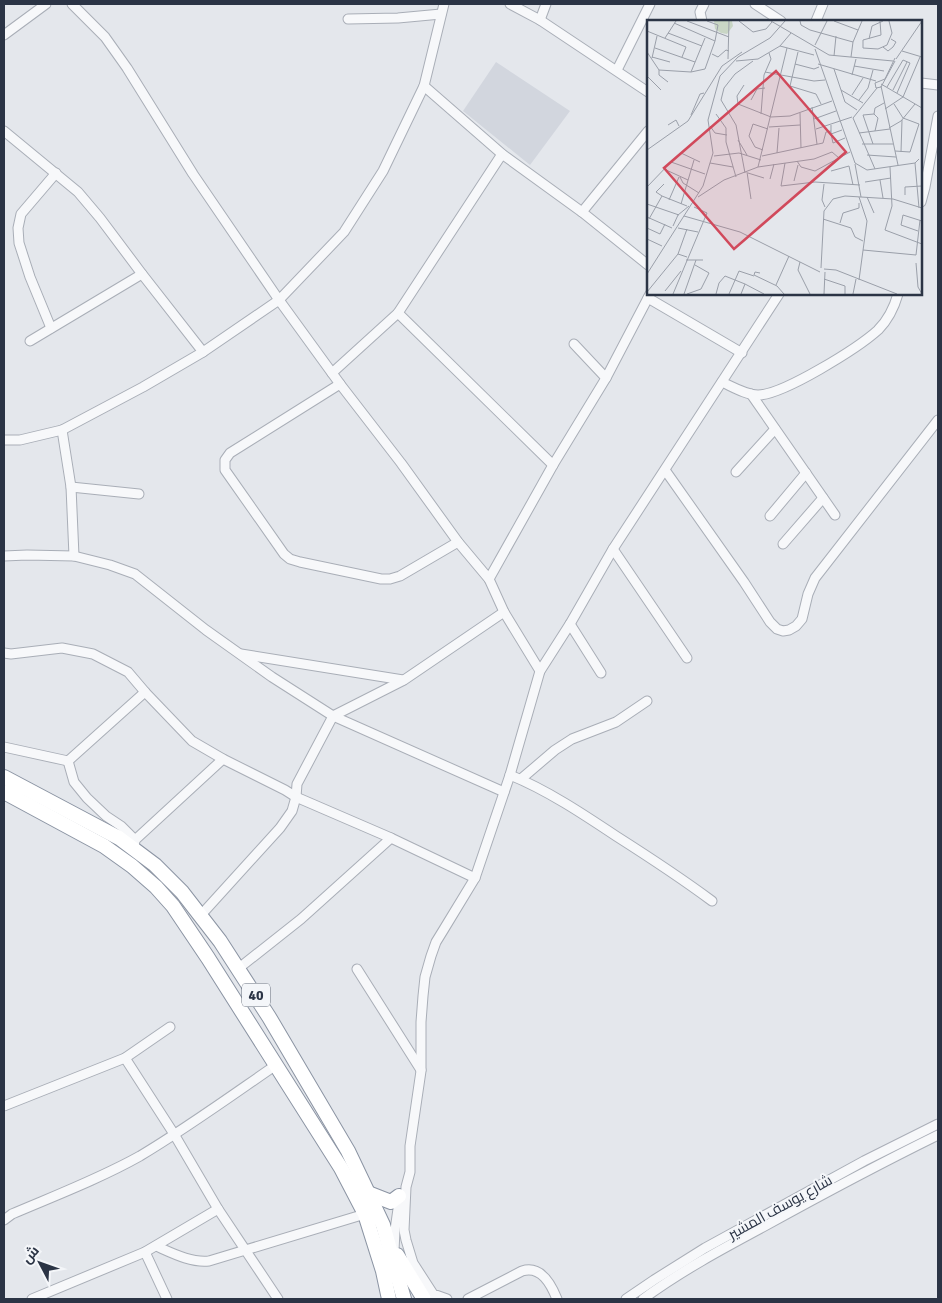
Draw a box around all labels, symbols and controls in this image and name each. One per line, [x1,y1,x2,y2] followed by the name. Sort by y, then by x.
[647,20,922,295] inset map
[242,984,270,1006] road number: 40
[724,1171,836,1245] street label: شارع يوسف المشير
[15,1238,65,1288] north arrow
[18,1242,43,1267] text: ش

